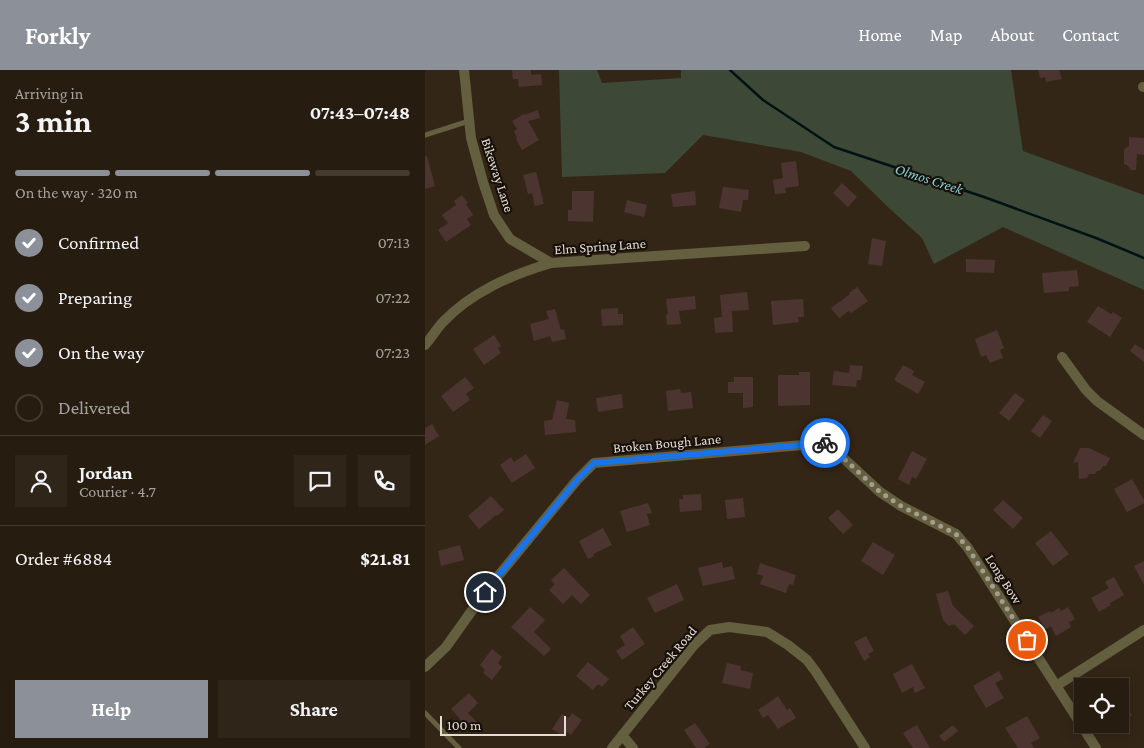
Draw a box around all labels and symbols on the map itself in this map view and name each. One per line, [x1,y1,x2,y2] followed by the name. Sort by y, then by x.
[479,136,517,214] street label: Bikeway Lane
[893,161,966,198] water label: Olmos Creek
[554,235,646,257] street label: Elm Spring Lane
[800,418,850,468] courier
[612,430,722,456] street label: Broken Bough Lane
[982,551,1026,607] street label: Long Bow
[464,571,506,613] pin
[1006,619,1048,661] pin
[620,622,700,713] street label: Turkey Creek Road
[440,713,566,736] scale bar

